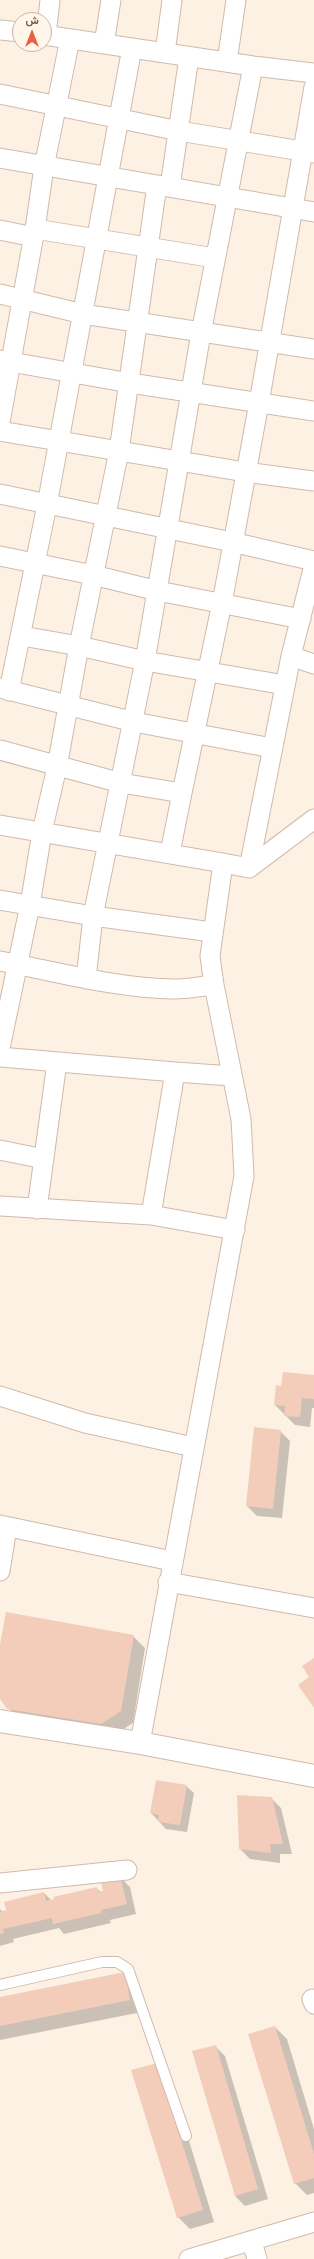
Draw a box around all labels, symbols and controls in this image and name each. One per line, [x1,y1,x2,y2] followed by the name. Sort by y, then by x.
[12,12,52,52] north arrow
[25,14,39,27] text: ش

